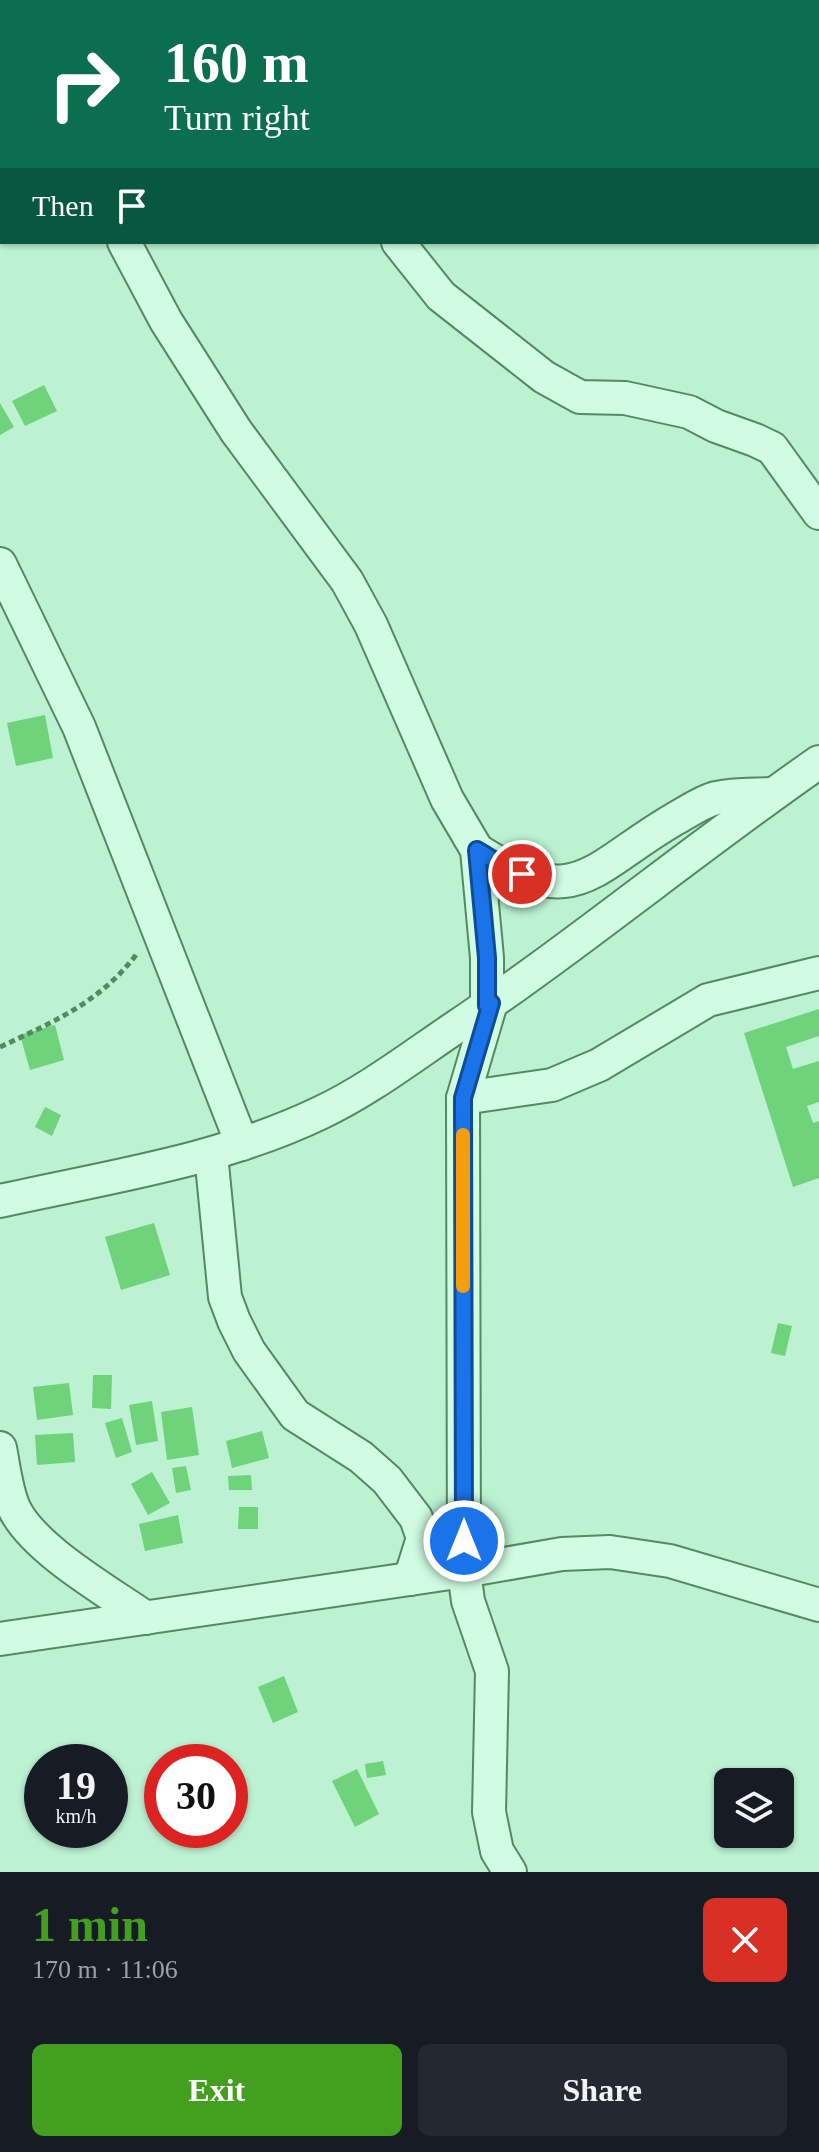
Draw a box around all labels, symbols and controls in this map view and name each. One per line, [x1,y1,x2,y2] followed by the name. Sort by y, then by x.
[32,32,136,136] icon: right
[164,32,309,94] text: 160 m
[164,98,310,138] text: Turn right
[110,184,154,228] icon: arrive
[32,189,94,222] text: Then
[488,840,556,908] pin
[500,852,544,896] icon: arrive
[422,1499,506,1583] position arrow
[144,1744,248,1848] speed limit sign: 30
[56,1763,96,1808] text: 19
[714,1768,794,1848] map controls
[714,1768,794,1848] button: layers
[55,1805,97,1827] text: km/h
[32,1898,148,1951] text: 1 min
[703,1898,787,1982] button: close
[32,1955,178,1984] text: 170 m · 11:06
[32,2044,402,2136] button: Exit
[418,2044,787,2136] button: Share

